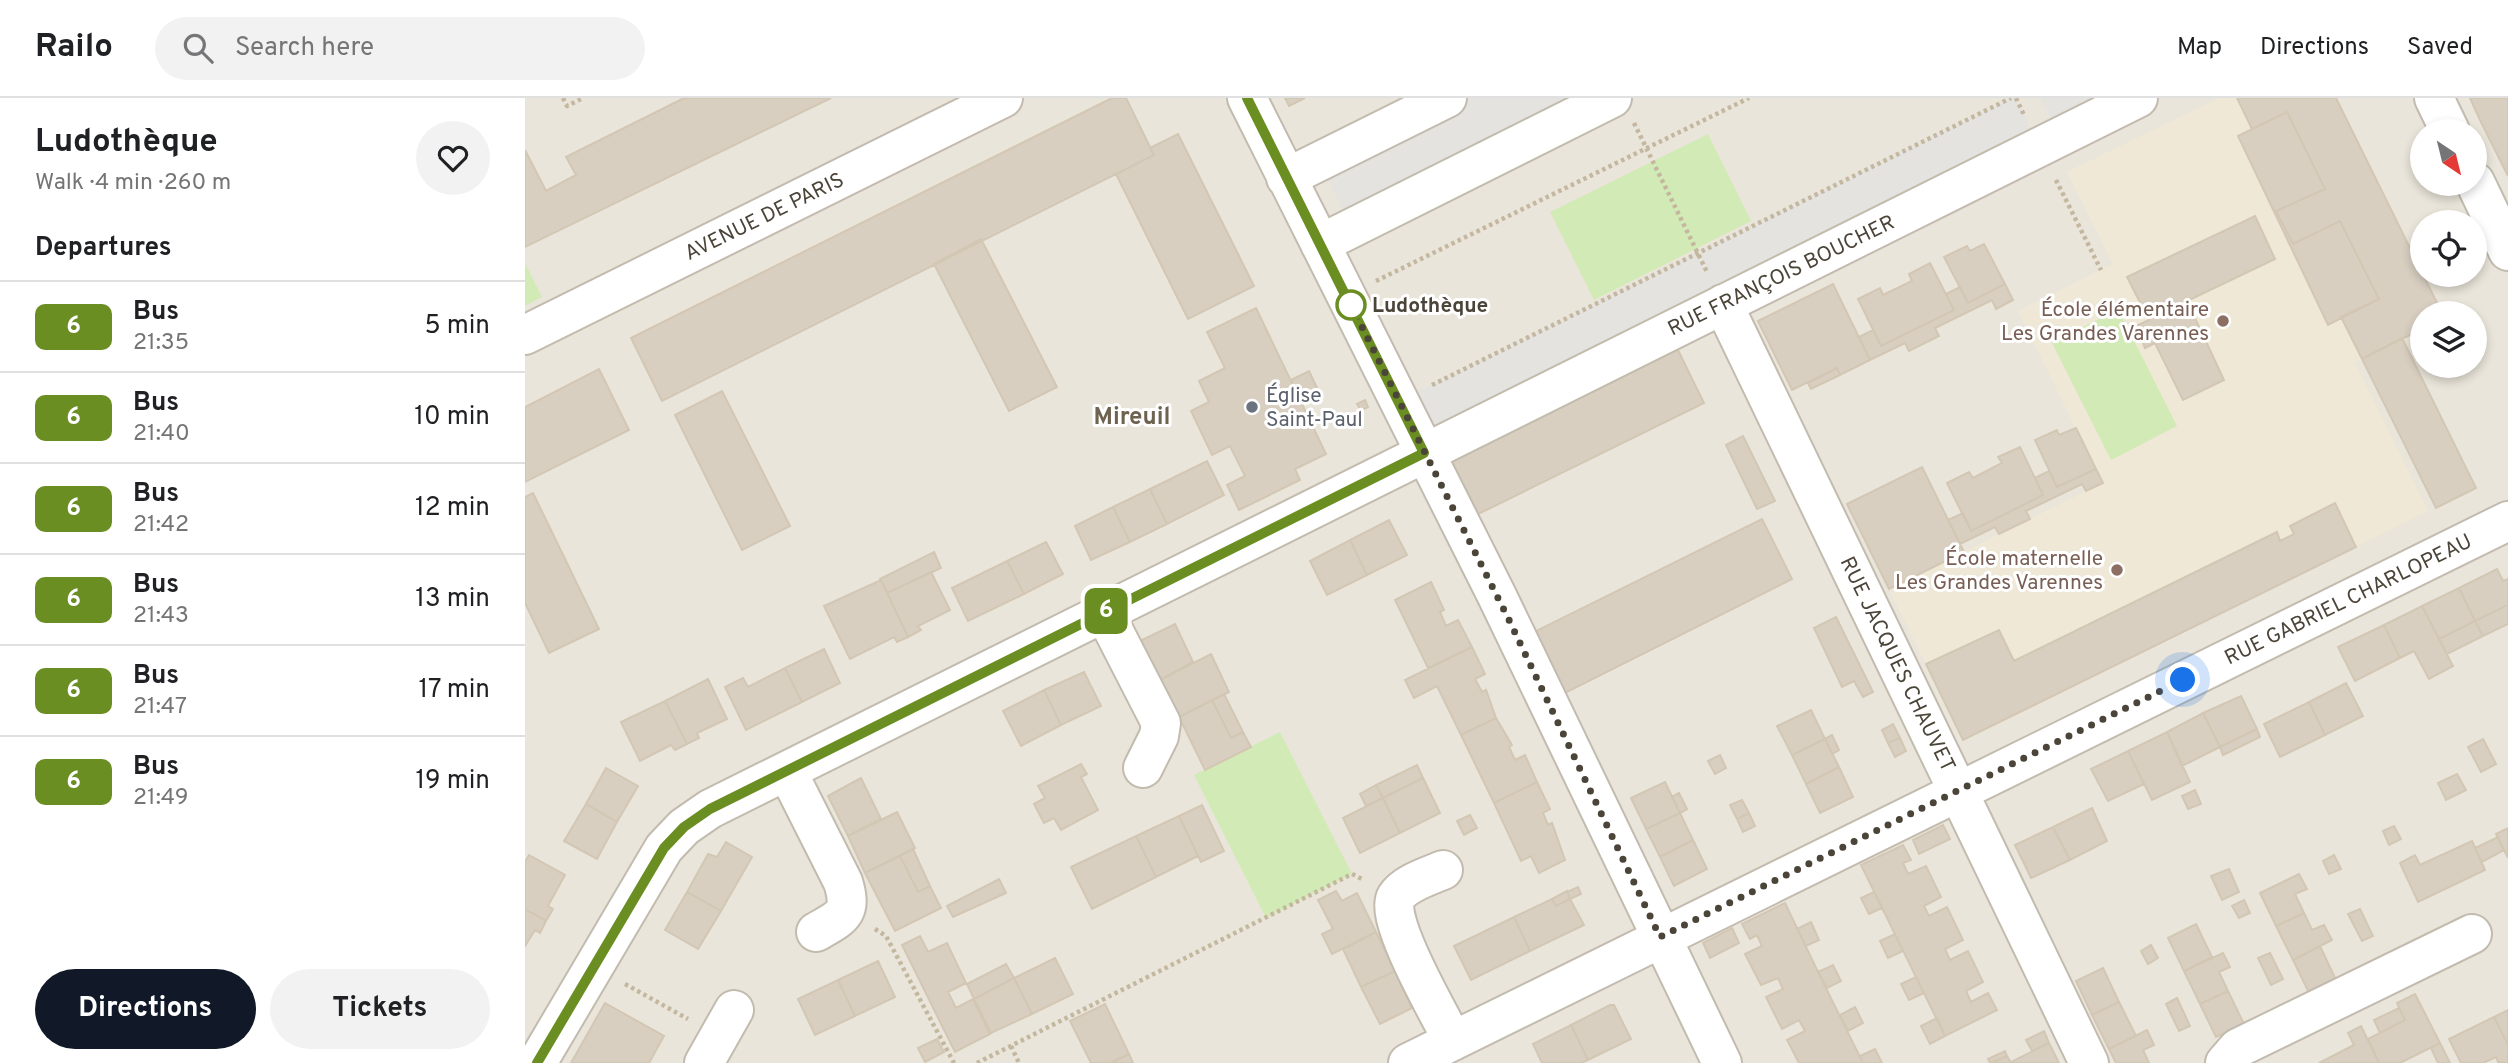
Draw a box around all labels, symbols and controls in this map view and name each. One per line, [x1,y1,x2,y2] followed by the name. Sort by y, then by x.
[155,17,645,80] search box
[35,27,113,69] text: Railo
[179,29,217,67] icon: search
[235,32,374,65] text: Search here
[2177,33,2222,63] text: Map
[2260,33,2369,63] text: Directions
[2407,33,2473,63] text: Saved
[2410,119,2487,196] north arrow
[2410,119,2487,378] map controls
[416,121,490,195] button: heart
[35,122,218,164] text: Ludothèque
[681,167,849,268] street label: AVENUE DE PARIS
[35,169,231,198] text: Walk · 4 min · 260 m
[1664,210,1900,343] street label: RUE FRANÇOIS BOUCHER
[2410,210,2487,287] button: locate
[35,232,172,265] text: Departures
[1336,290,1366,320] marker: Ludothèque
[1372,293,1488,320] place label: Ludothèque
[133,296,179,329] text: Bus
[2001,296,2209,348] place label: École élémentaire Les Grandes Varennes
[2410,301,2487,378] button: layers
[424,310,490,343] text: 5 min
[66,312,81,342] text: 6
[2215,313,2231,329] marker: École élémentaire Les Grandes Varennes
[133,329,189,358] text: 21:35
[1266,382,1363,434] place label: Église Saint-Paul
[133,387,179,420] text: Bus
[1244,399,1260,415] marker: Église Saint-Paul
[414,401,490,434] text: 10 min
[66,403,81,433] text: 6
[1094,403,1170,433] district label: Mireuil
[133,420,190,449] text: 21:40
[133,478,179,511] text: Bus
[415,492,490,525] text: 12 min
[66,494,81,524] text: 6
[133,511,189,540] text: 21:42
[2220,529,2477,672] street label: RUE GABRIEL CHARLOPEAU
[1895,545,2103,597] place label: École maternelle Les Grandes Varennes
[1833,552,1961,777] street label: RUE JACQUES CHAUVET
[2109,562,2125,578] marker: École maternelle Les Grandes Varennes
[133,569,179,602] text: Bus
[415,583,490,616] text: 13 min
[66,585,81,615] text: 6
[1083,588,1129,634] line badge: 6
[1099,596,1113,626] text: 6
[133,602,189,631] text: 21:43
[133,660,179,693] text: Bus
[2165,662,2200,697] your location
[418,674,490,707] text: 17 min
[66,676,81,706] text: 6
[133,693,187,722] text: 21:47
[133,751,179,784] text: Bus
[415,765,490,798] text: 19 min
[66,767,81,797] text: 6
[133,784,189,813] text: 21:49
[35,969,256,1049] button: Directions
[270,969,490,1049] button: Tickets

